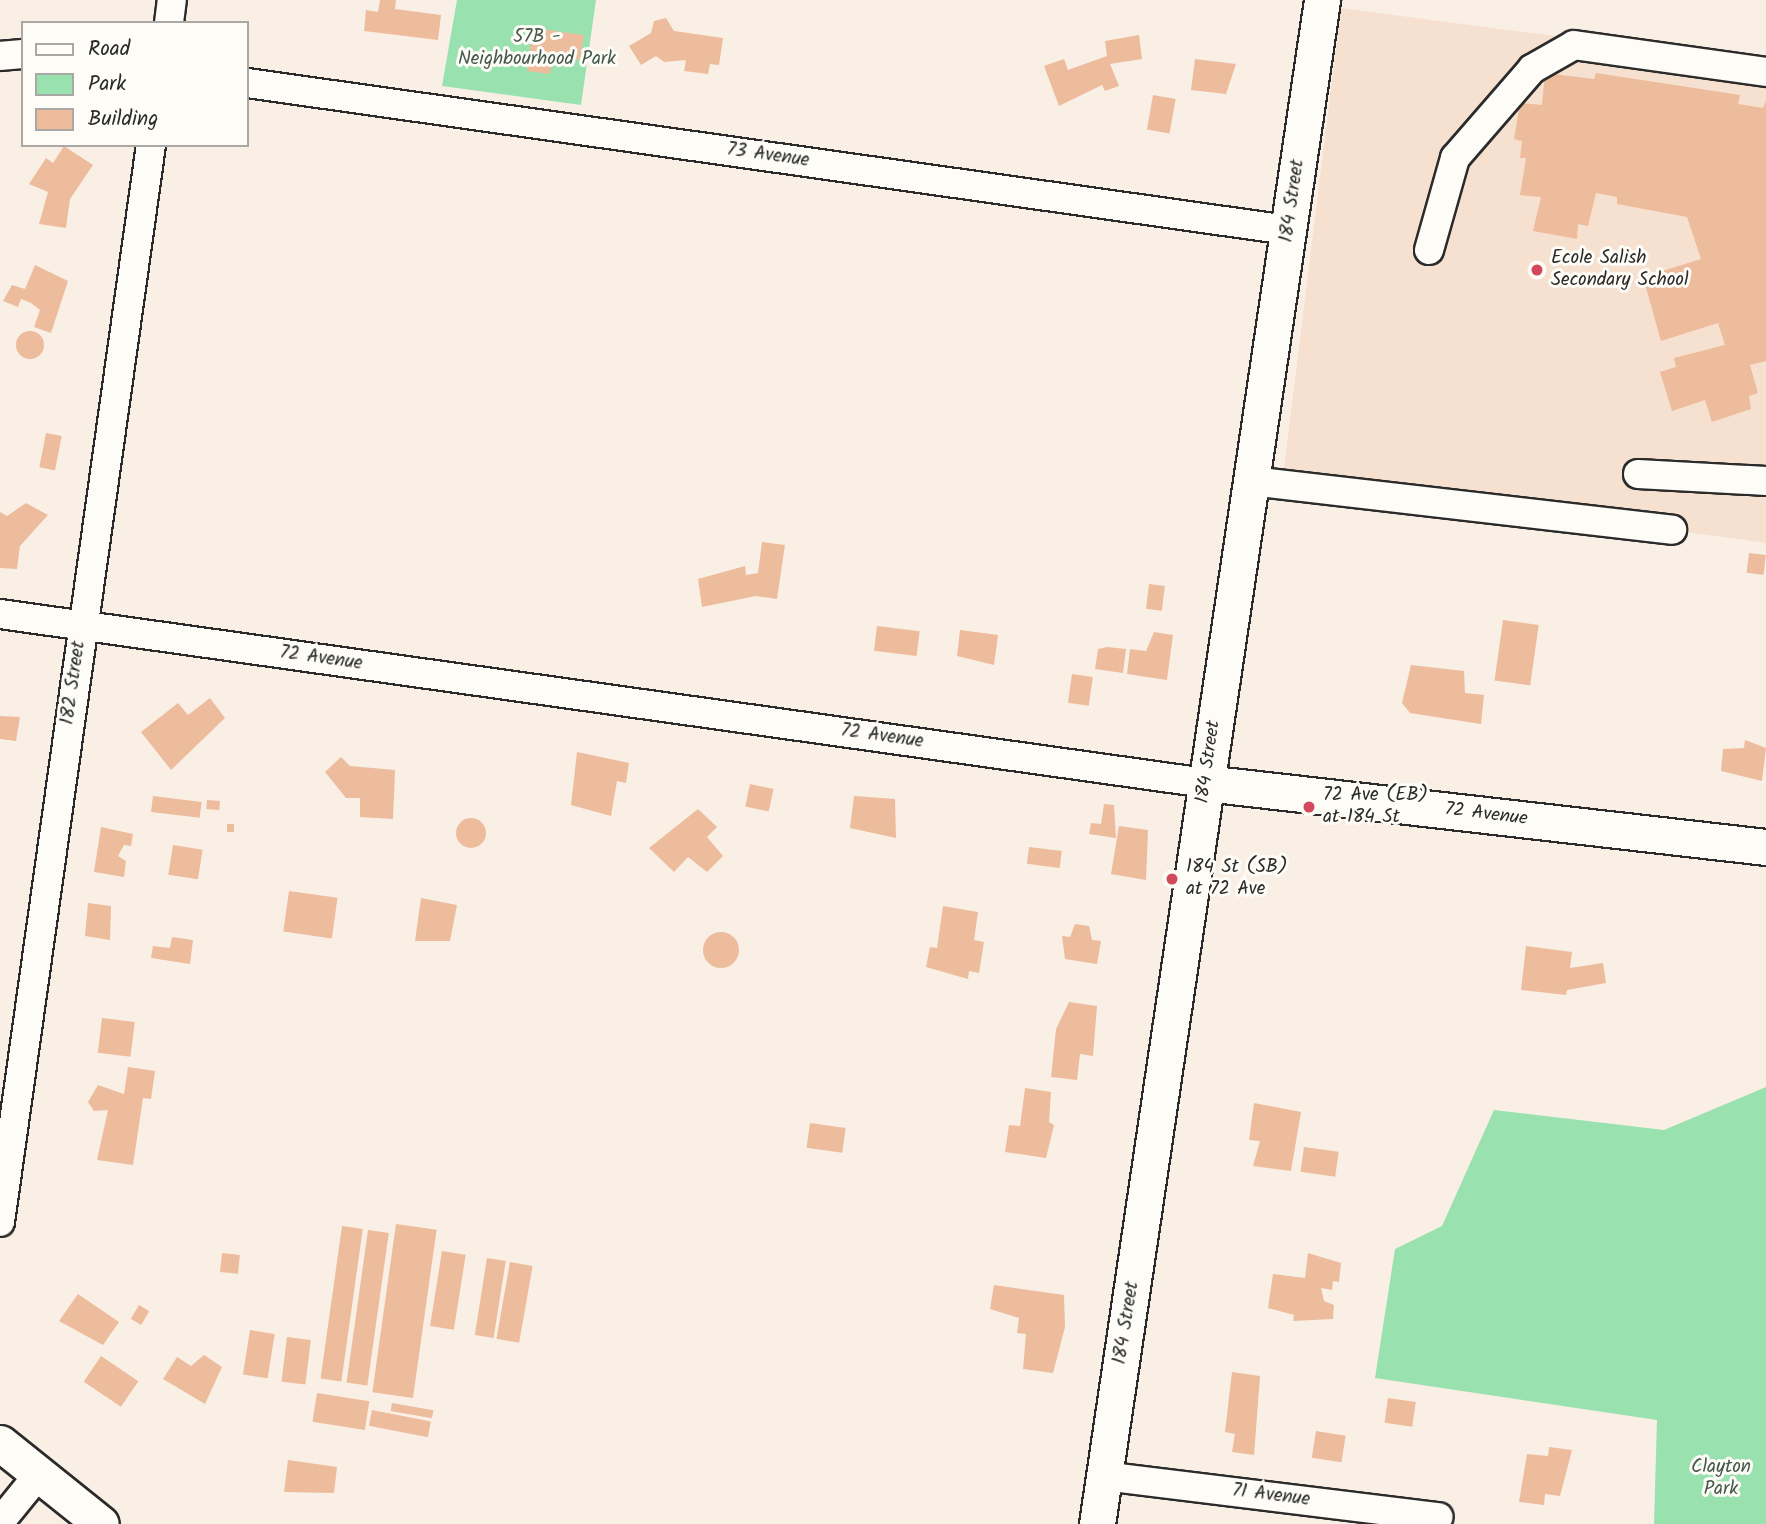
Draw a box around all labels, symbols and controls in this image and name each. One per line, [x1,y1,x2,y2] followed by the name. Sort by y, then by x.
[21,21,248,147] legend
[458,27,616,71] park label: 57B - Neighbourhood Park
[88,33,130,66] text: Road
[88,68,126,101] text: Park
[88,103,158,136] text: Building
[725,139,811,173] street label: 73 Avenue
[1276,158,1310,244] street label: 184 Street
[1551,248,1689,292] place label: Ecole Salish Secondary School
[1529,262,1545,278] marker: Ecole Salish Secondary School
[57,640,91,726] street label: 182 Street
[278,642,364,676] street label: 72 Avenue
[1192,719,1226,805] street label: 184 Street
[839,720,925,754] street label: 72 Avenue
[1323,785,1428,829] place label: 72 Ave (EB) at 184 St
[1301,799,1317,815] marker: 72 Ave (EB) at 184 St
[1443,799,1529,831] street label: 72 Avenue
[1186,857,1288,901] place label: 184 St (SB) at 72 Ave
[1164,871,1180,887] marker: 184 St (SB) at 72 Ave
[1109,1280,1145,1366] street label: 184 Street
[1691,1457,1751,1501] park label: Clayton Park
[1231,1480,1311,1512] street label: 71 Avenue

